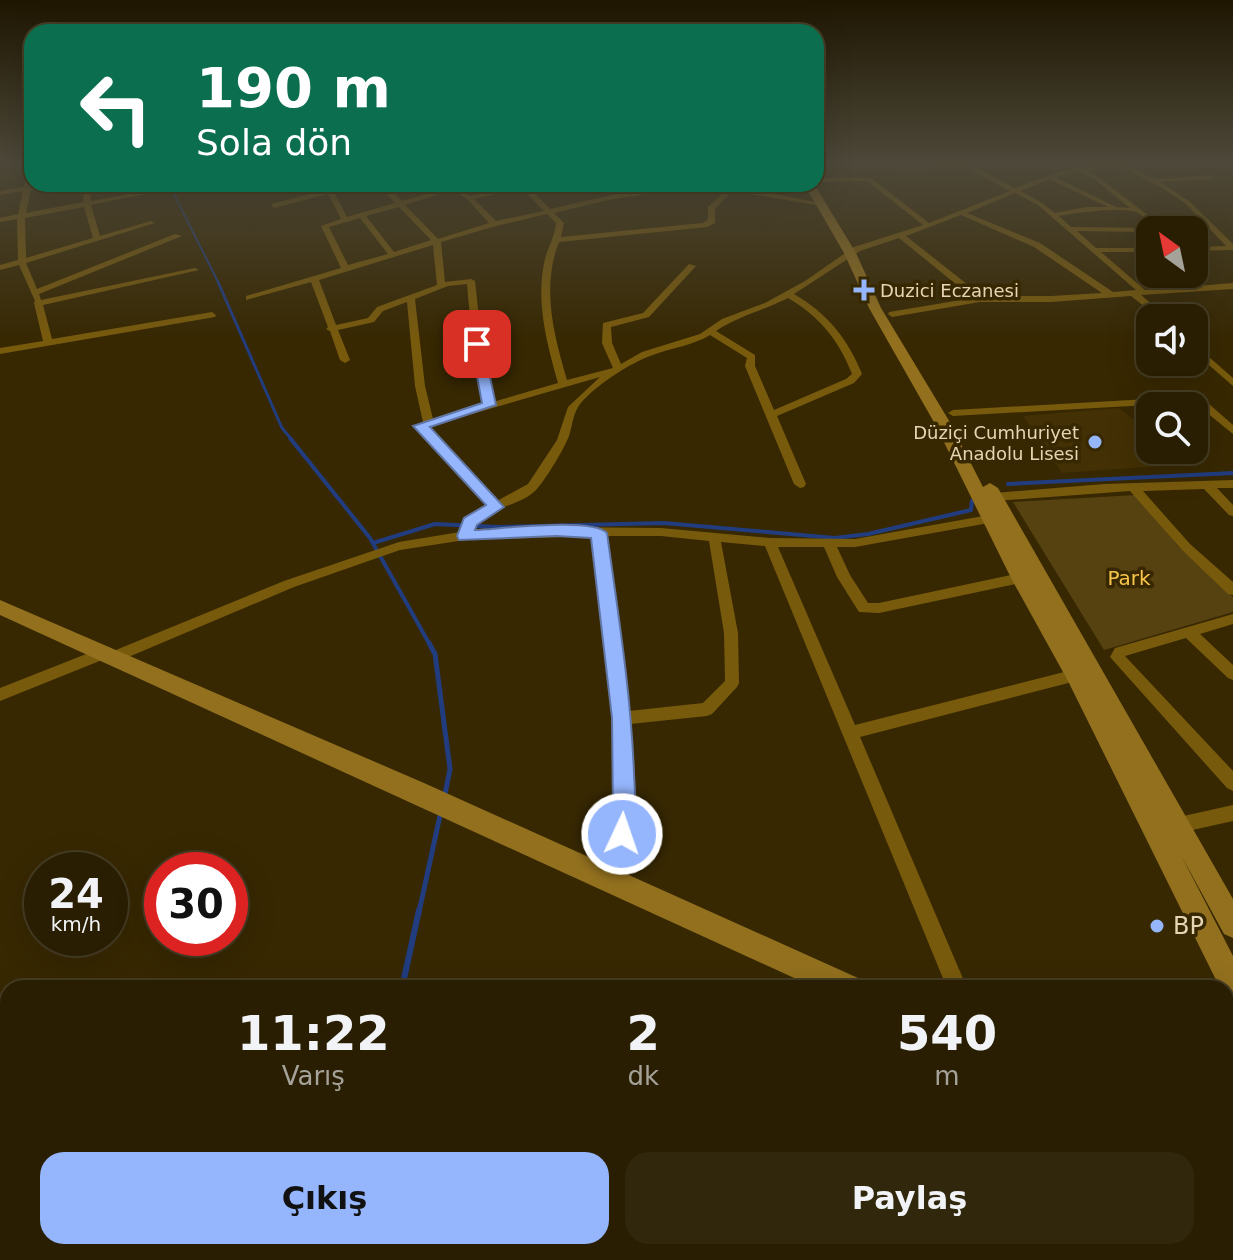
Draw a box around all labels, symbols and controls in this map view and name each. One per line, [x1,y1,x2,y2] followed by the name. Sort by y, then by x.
[196,55,391,120] text: 190 m
[64,56,168,160] icon: left
[196,122,352,163] text: Sola dön
[1136,216,1208,288] north arrow
[1136,216,1208,464] map controls
[880,280,1019,301] place label: Duzici Eczanesi
[855,281,873,299] marker: Duzici Eczanesi
[1136,304,1208,376] button: sound
[443,310,511,378] pin
[455,322,499,366] icon: arrive
[1136,392,1208,464] button: search
[913,422,1079,464] place label: Düziçi Cumhuriyet Anadolu Lisesi
[1086,433,1104,451] marker: Düziçi Cumhuriyet Anadolu Lisesi
[1107,566,1151,590] park label: Park
[580,792,664,876] position arrow
[144,852,248,956] speed limit sign: 30
[48,871,104,917] text: 24
[51,912,101,936] text: km/h
[1173,912,1204,940] place label: BP
[1148,917,1166,935] marker: BP
[237,1005,390,1061] text: 11:22
[627,1005,660,1061] text: 2
[897,1005,997,1061] text: 540
[282,1061,345,1091] text: Varış
[628,1061,659,1091] text: dk
[934,1061,960,1091] text: m
[40,1152,609,1244] button: Çıkış
[625,1152,1194,1244] button: Paylaş

